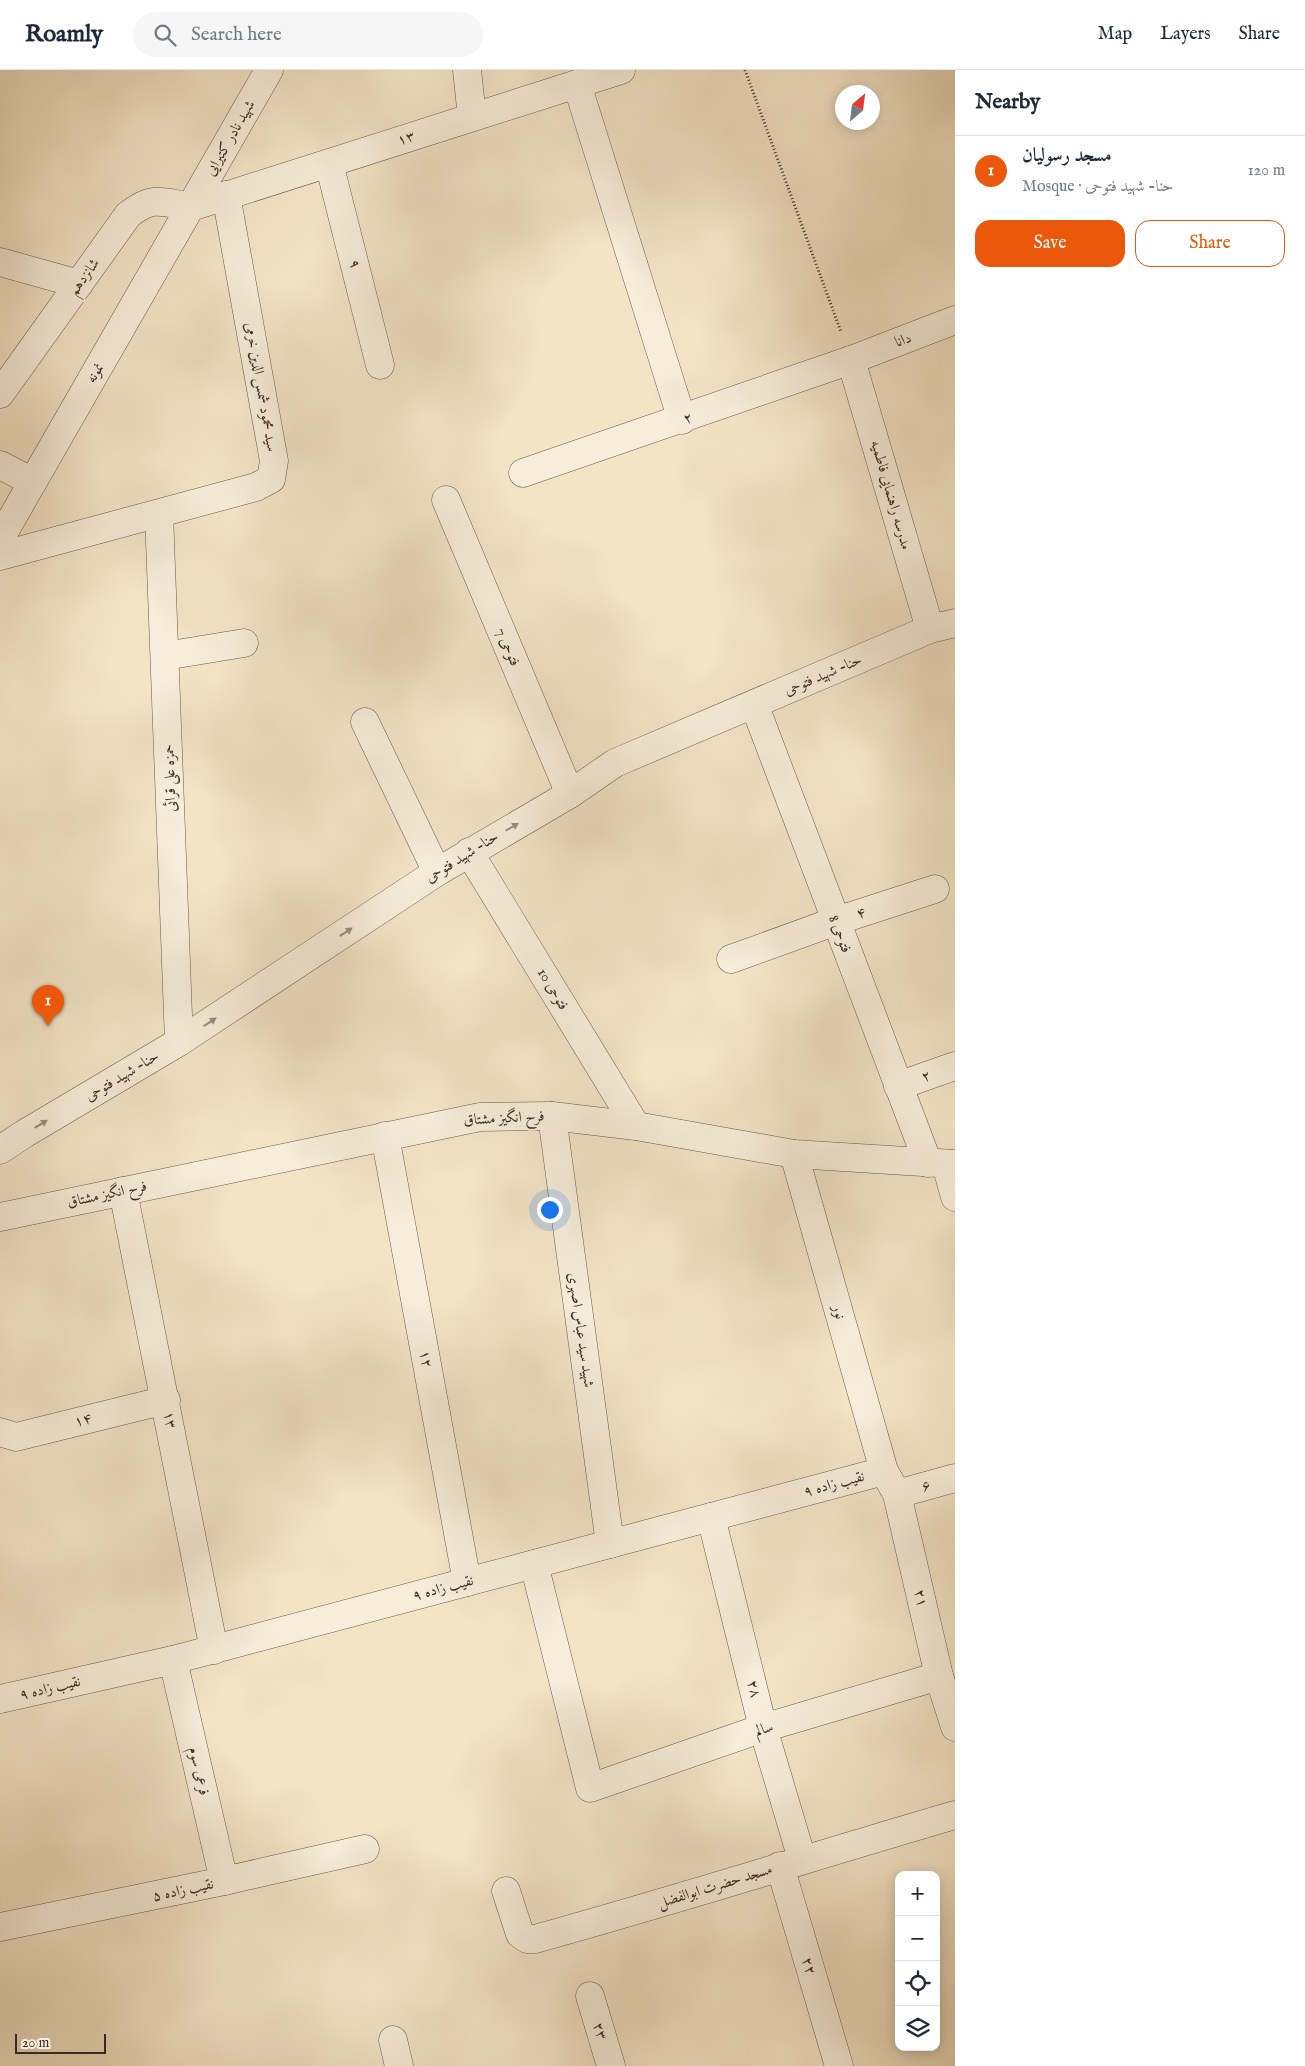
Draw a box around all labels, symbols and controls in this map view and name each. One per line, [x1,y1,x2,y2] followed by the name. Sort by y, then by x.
[133,12,483,57] search box
[25,19,103,50] text: Roamly
[151,21,179,49] icon: search
[191,23,282,47] text: Search here
[1098,23,1132,46] text: Map
[1160,23,1211,46] text: Layers
[1239,23,1280,46] text: Share
[835,85,880,130] north arrow
[975,89,1040,116] text: Nearby
[201,97,259,179] street label: شهید نادر کتیرایی
[395,126,417,150] street label: ۱۳
[1022,144,1112,168] text: مسجد رسولیان
[988,161,994,181] text: 1
[1248,161,1285,181] text: 120 m
[1022,177,1174,197] text: Mosque · حنا- شهید فتوحی
[975,220,1125,267] button: Save
[1135,220,1285,267] button: Share
[64,255,107,302] street label: شانزدهم
[345,257,365,271] street label: ۹
[240,321,282,453] street label: سید محمود شمس الدین خرمی
[892,328,914,352] street label: دانا
[82,359,108,387] street label: نمونه
[681,408,695,428] street label: ۲
[866,438,916,552] street label: مدرسه راهنمایی فاطمیه
[491,625,525,669] street label: فتوحی 7
[781,650,865,700] street label: حنا- شهید فتوحی
[159,744,182,812] street label: حمزه علی قرائی
[505,823,520,831] one-way arrow
[422,827,502,887] street label: حنا- شهید فتوحی
[854,903,868,923] street label: ۴
[824,912,856,956] street label: فتوحی 8
[339,928,352,937] one-way arrow
[533,964,573,1014] street label: فتوحی 10
[32,985,64,1026] pin: 1
[203,1017,217,1027] one-way arrow
[82,1047,162,1105] street label: حنا- شهید فتوحی
[919,1066,933,1086] street label: ۲
[463,1105,545,1133] street label: فرح انگیز مشتاق
[34,1120,48,1129] one-way arrow
[65,1175,149,1215] street label: فرح انگیز مشتاق
[537,1197,563,1223] your location
[564,1271,598,1389] street label: شهید سید عباس اصهری
[827,1301,850,1321] street label: نور
[415,1349,437,1369] street label: ۱۲
[72,1409,94,1431] street label: ۱۴
[159,1410,181,1430] street label: ۱۳
[801,1467,867,1501] street label: نقیب زاده ۹
[919,1476,933,1496] street label: ۶
[410,1571,476,1605] street label: نقیب زاده ۹
[910,1587,932,1609] street label: ۲۱
[18,1672,83,1704] street label: نقیب زاده ۹
[743,1678,765,1700] street label: ۲۸
[752,1717,777,1744] street label: سالم
[181,1745,214,1798] street label: فرعی سوم
[655,1860,775,1913] street label: مسجد حضرت ابوالفضل
[895,1871,940,2051] map controls
[895,1871,940,1916] button: +
[151,1874,216,1906] street label: نقیب زاده ۵
[895,1916,940,1961] button: −
[797,1955,821,1977] street label: ۲۲
[895,1961,940,2006] button: locate
[895,2006,940,2051] button: layers
[588,2020,612,2042] street label: ۲۳
[15,2031,106,2054] scale bar
[22,2034,49,2052] text: 20 m

